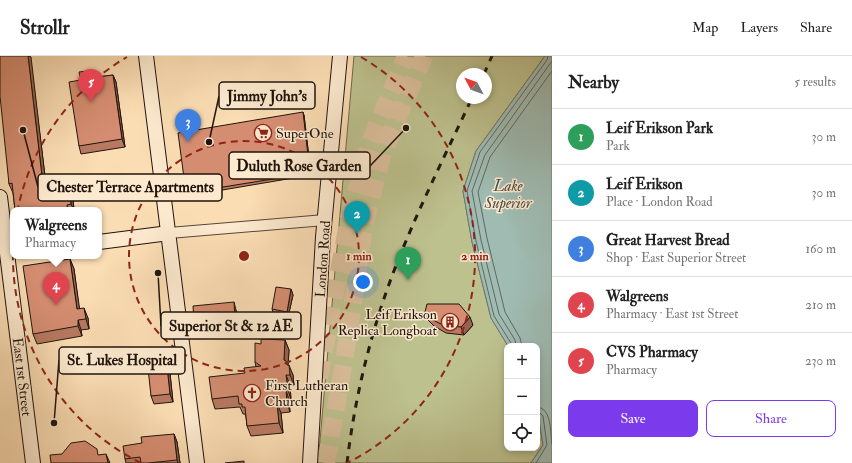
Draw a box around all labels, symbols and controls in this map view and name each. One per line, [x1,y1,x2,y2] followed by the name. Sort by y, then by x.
[20,16,70,40] text: Strollr
[692,19,718,36] text: Map
[740,19,778,36] text: Layers
[800,19,832,36] text: Share
[456,68,492,104] north arrow
[78,69,104,102] pin: 5
[568,72,619,93] text: Nearby
[794,74,836,90] text: 5 results
[219,82,315,109] callout: Jimmy John's
[226,87,307,107] text: Jimmy John's
[175,109,201,142] pin: 3
[606,119,713,138] text: Leif Erikson Park
[253,123,273,143] supermarket icon: SuperOne
[276,125,334,143] place label: SuperOne
[579,129,583,145] text: 1
[812,129,836,145] text: 30 m
[606,138,630,154] text: Park
[229,152,370,179] callout: Duluth Rose Garden
[236,157,362,176] text: Duluth Rose Garden
[38,174,222,201] callout: Chester Terrace Apartments
[606,175,683,194] text: Leif Erikson
[483,177,533,213] water label: Lake Superior
[46,178,214,198] text: Chester Terrace Apartments
[578,185,584,201] text: 2
[812,185,836,201] text: 30 m
[606,194,713,210] text: Place · London Road
[344,201,370,234] pin: 2
[10,207,102,259] popup
[25,216,87,235] text: Walgreens
[312,220,334,298] street label: London Road
[606,231,730,250] text: Great Harvest Bread
[25,235,76,251] text: Pharmacy
[579,241,584,257] text: 3
[805,241,836,257] text: 160 m
[395,247,421,280] pin: 1
[237,249,251,263] centre of rings
[346,249,373,264] text: 1 min
[461,249,489,264] text: 2 min
[606,250,746,266] text: Shop · East Superior Street
[43,272,69,305] pin: 4
[353,272,373,292] your location
[606,287,668,306] text: Walgreens
[577,297,585,313] text: 4
[805,297,836,313] text: 210 m
[338,306,437,340] place label: Leif Erikson Replica Longboat
[606,306,739,322] text: Pharmacy · East 1st Street
[161,312,301,339] callout: Superior St & 12 AE
[440,312,460,332] building icon: Leif Erikson Replica Longboat
[169,317,293,337] text: Superior St & 12 AE
[9,337,35,418] street label: East 1st Street
[504,343,540,451] map controls
[504,343,540,379] button: +
[606,343,698,362] text: CVS Pharmacy
[59,347,185,374] callout: St. Lukes Hospital
[67,351,177,371] text: St. Lukes Hospital
[578,353,584,369] text: 5
[805,353,836,369] text: 230 m
[606,362,657,378] text: Pharmacy
[265,377,348,410] place label: First Lutheran Church
[504,379,540,415] button: −
[242,383,262,403] church icon: First Lutheran Church
[568,400,698,437] button: Save
[706,400,836,437] button: Share
[504,415,540,451] button: locate

